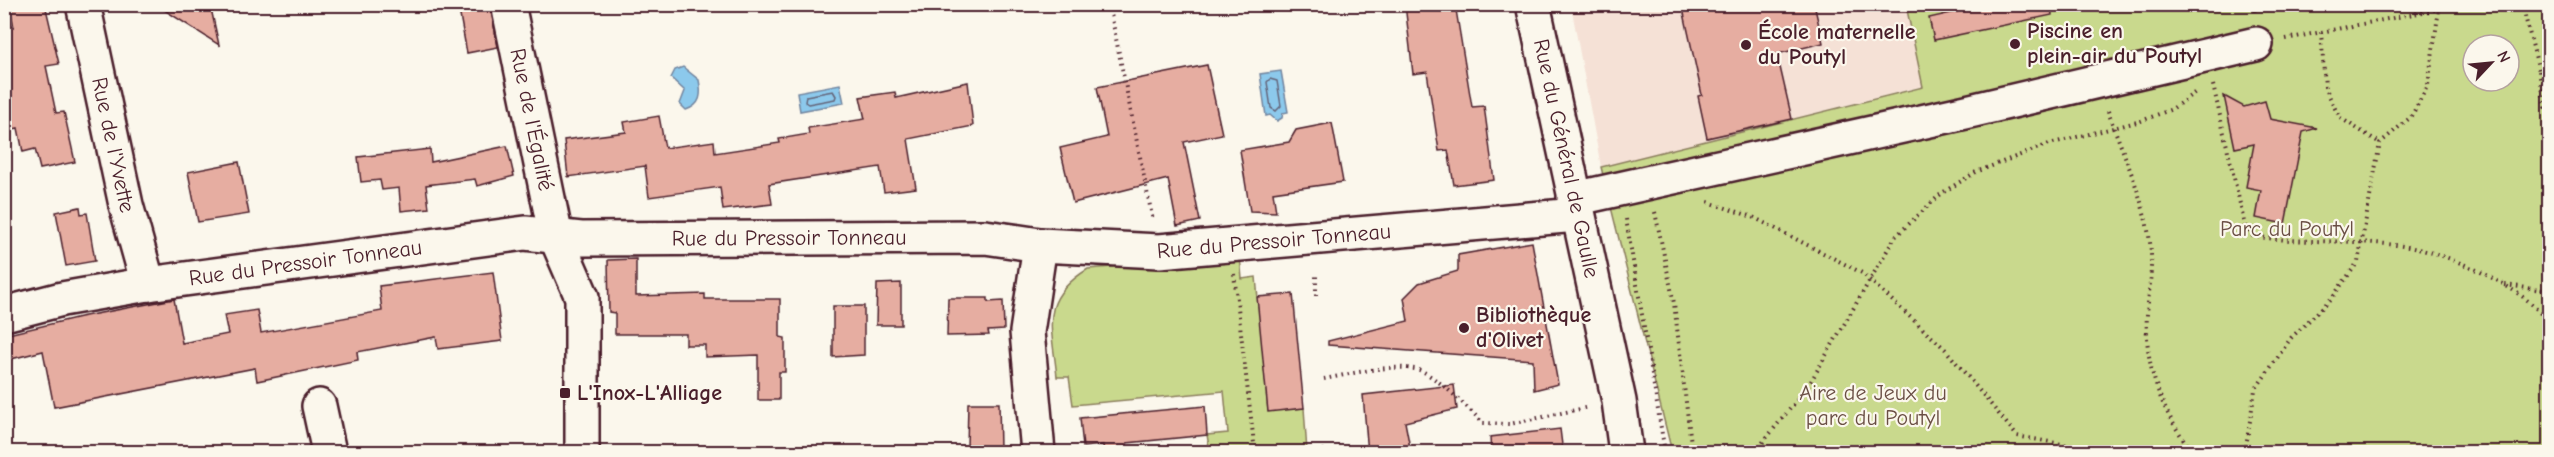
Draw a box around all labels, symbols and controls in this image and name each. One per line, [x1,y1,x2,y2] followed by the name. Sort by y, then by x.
[2027,18,2202,69] place label: Piscine en plein-air du Poutyl
[1758,19,1916,70] place label: École maternelle du Poutyl
[2461,33,2521,93] north arrow
[1528,36,1605,280] street label: Rue du Général de Gaulle
[2008,37,2022,51] marker: Piscine en plein-air du Poutyl
[1739,38,1753,52] marker: École maternelle du Poutyl
[504,46,559,193] street label: Rue de l'Égalité
[2493,48,2514,65] text: N
[86,75,140,216] street label: Rue de l'Yvette
[2220,216,2354,242] park label: Parc du Poutyl
[1156,218,1392,264] street label: Rue du Pressoir Tonneau
[672,224,906,252] street label: Rue du Pressoir Tonneau
[187,234,423,291] street label: Rue du Pressoir Tonneau
[1476,302,1591,353] place label: Bibliothèque d'Olivet
[1457,321,1471,335] marker: Bibliothèque d'Olivet
[577,380,722,406] place label: L'Inox-L'Alliage
[1799,380,1947,431] park label: Aire de Jeux du parc du Poutyl
[558,386,572,400] marker: L'Inox-L'Alliage

